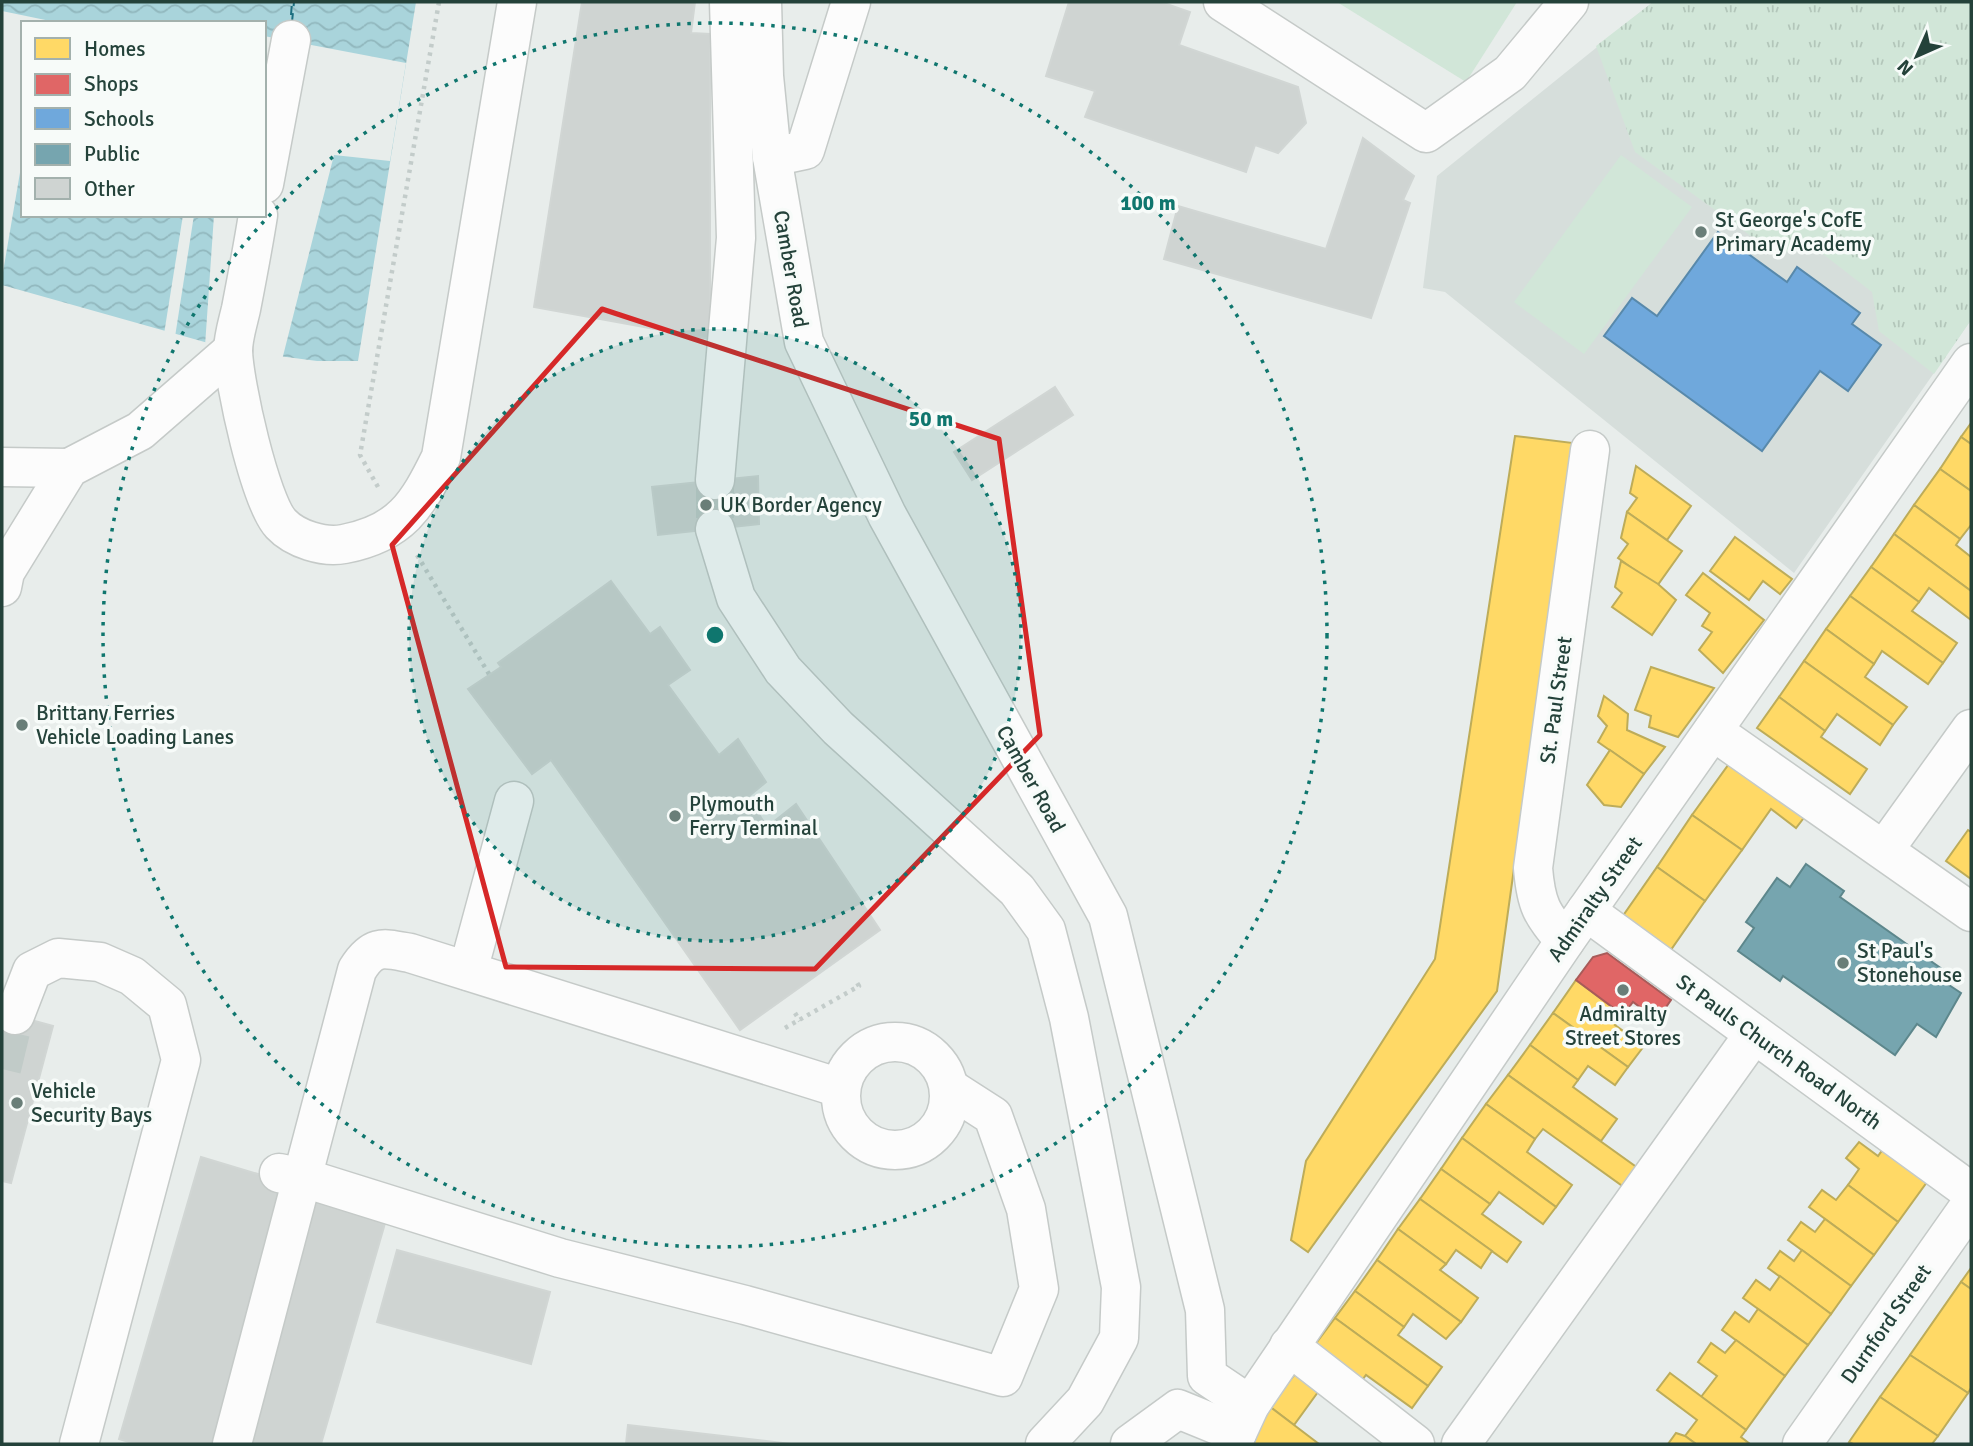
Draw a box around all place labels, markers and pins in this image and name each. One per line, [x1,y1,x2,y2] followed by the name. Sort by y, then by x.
[1715,207,1872,257] place label: St George's CofE Primary Academy
[1693,224,1709,240] marker: St George's CofE Primary Academy
[720,492,882,518] place label: UK Border Agency
[698,497,714,513] marker: UK Border Agency
[703,623,727,647] centre of rings
[36,700,234,750] place label: Brittany Ferries Vehicle Loading Lanes
[14,717,30,733] marker: Brittany Ferries Vehicle Loading Lanes
[689,791,818,841] place label: Plymouth Ferry Terminal
[667,808,683,824] marker: Plymouth Ferry Terminal
[1857,938,1962,988] place label: St Paul's Stonehouse
[1835,955,1851,971] marker: St Paul's Stonehouse
[1615,982,1631,998] marker: Admiralty Street Stores
[1565,1001,1681,1051] place label: Admiralty Street Stores
[31,1078,152,1128] place label: Vehicle Security Bays
[9,1095,25,1111] marker: Vehicle Security Bays

